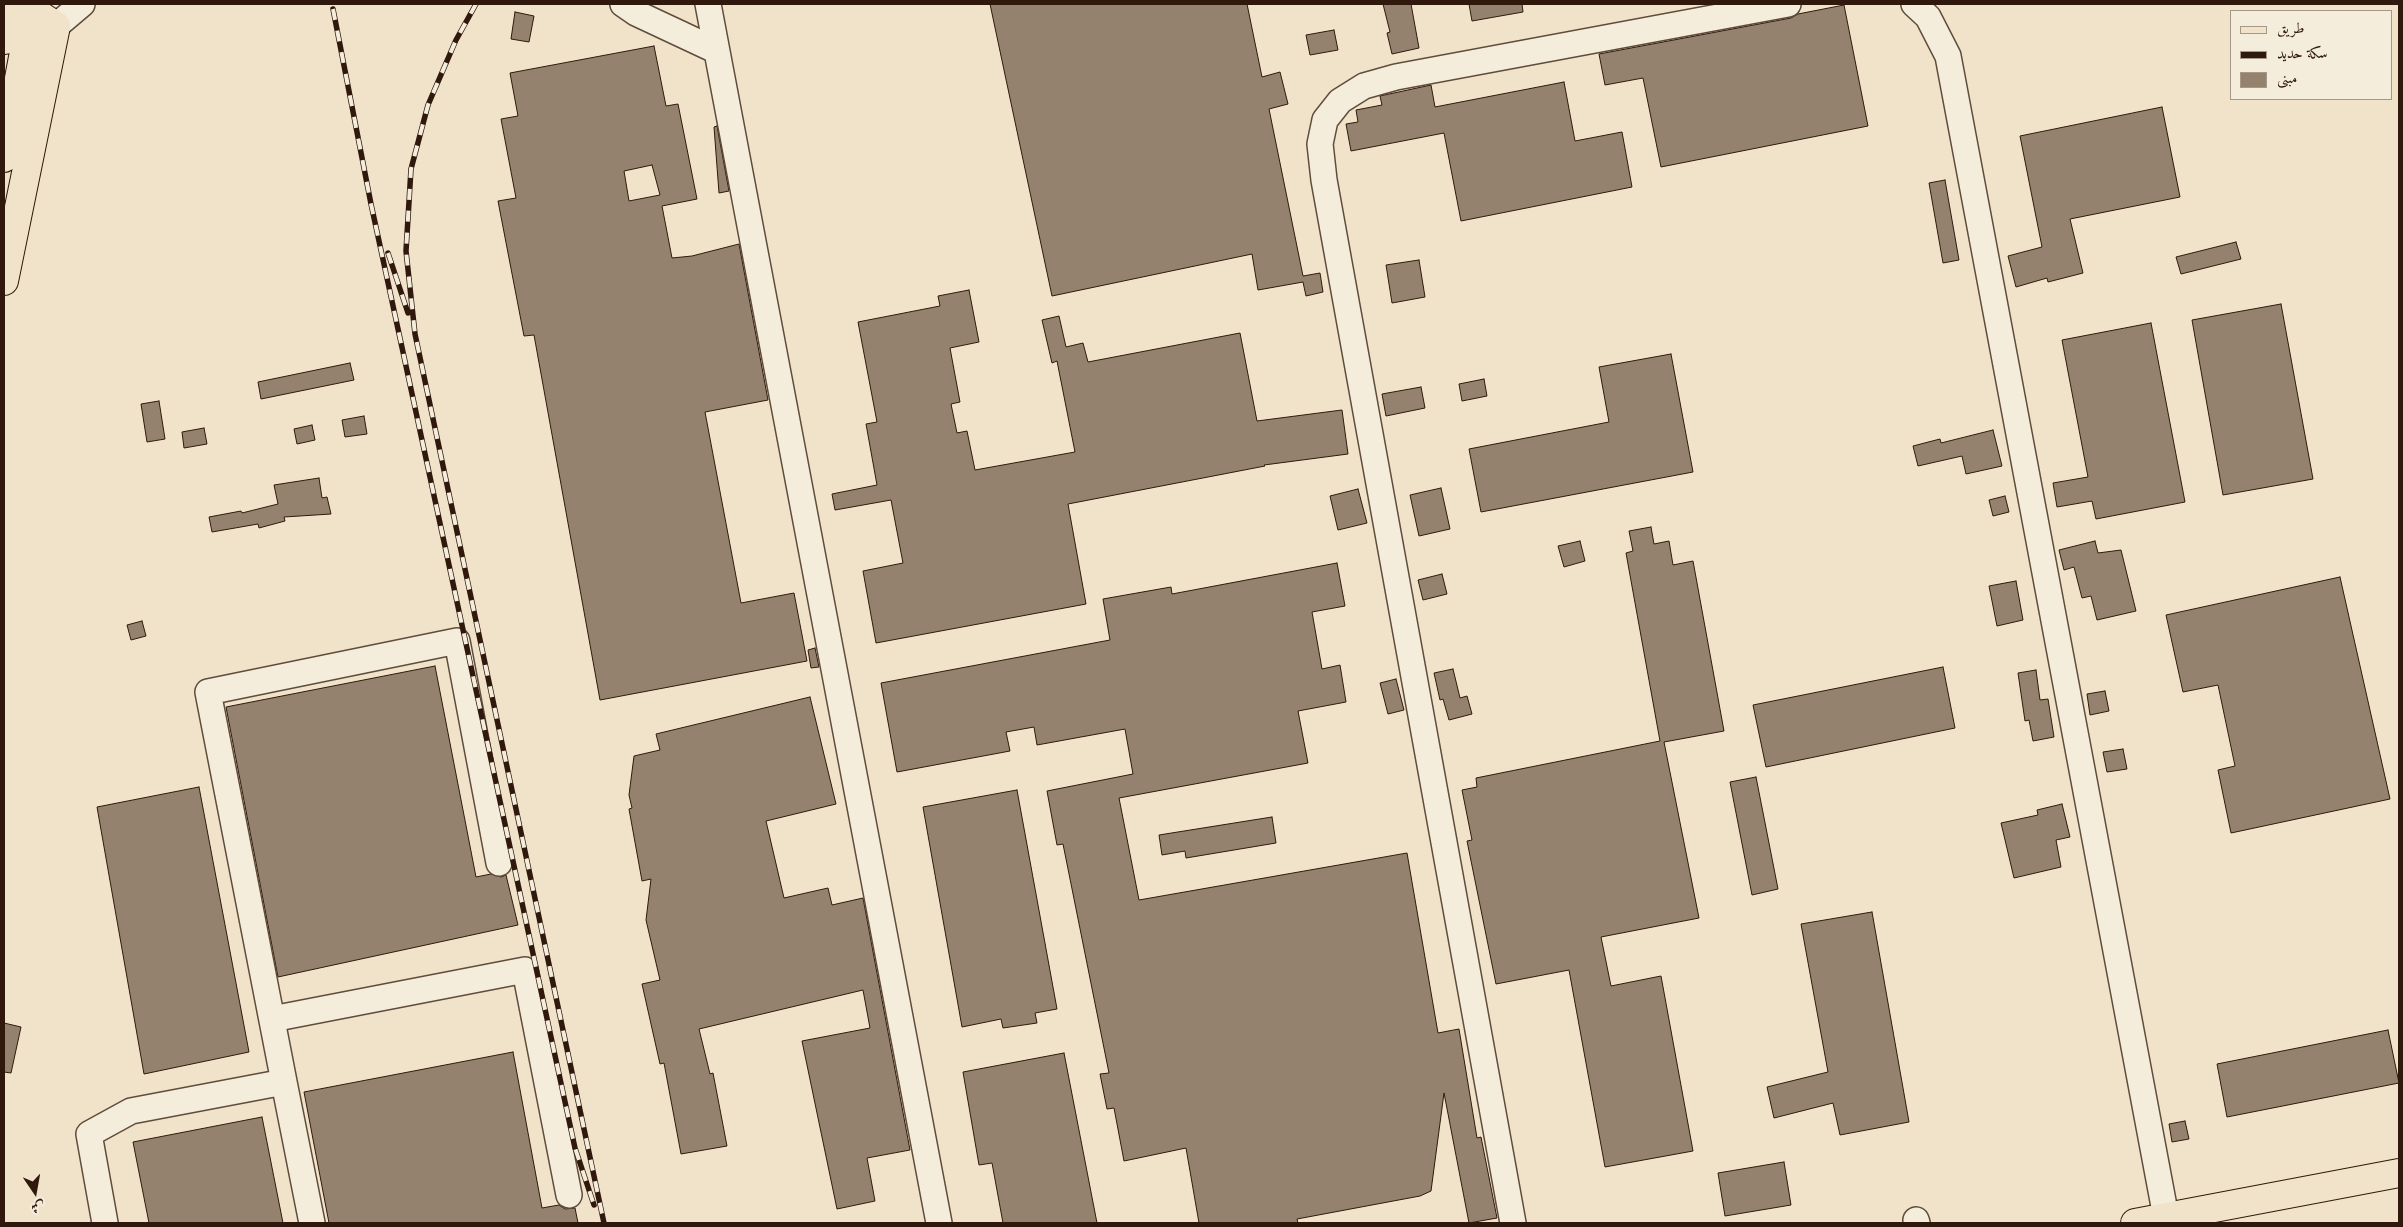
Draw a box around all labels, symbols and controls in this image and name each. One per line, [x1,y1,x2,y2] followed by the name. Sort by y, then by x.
[2230,10,2393,100] legend
[2277,18,2304,38] text: طريق
[2277,43,2327,63] text: سكة حديد
[2277,68,2297,88] text: مبنى
[10,1167,60,1217] north arrow
[29,1196,47,1218] text: ش

